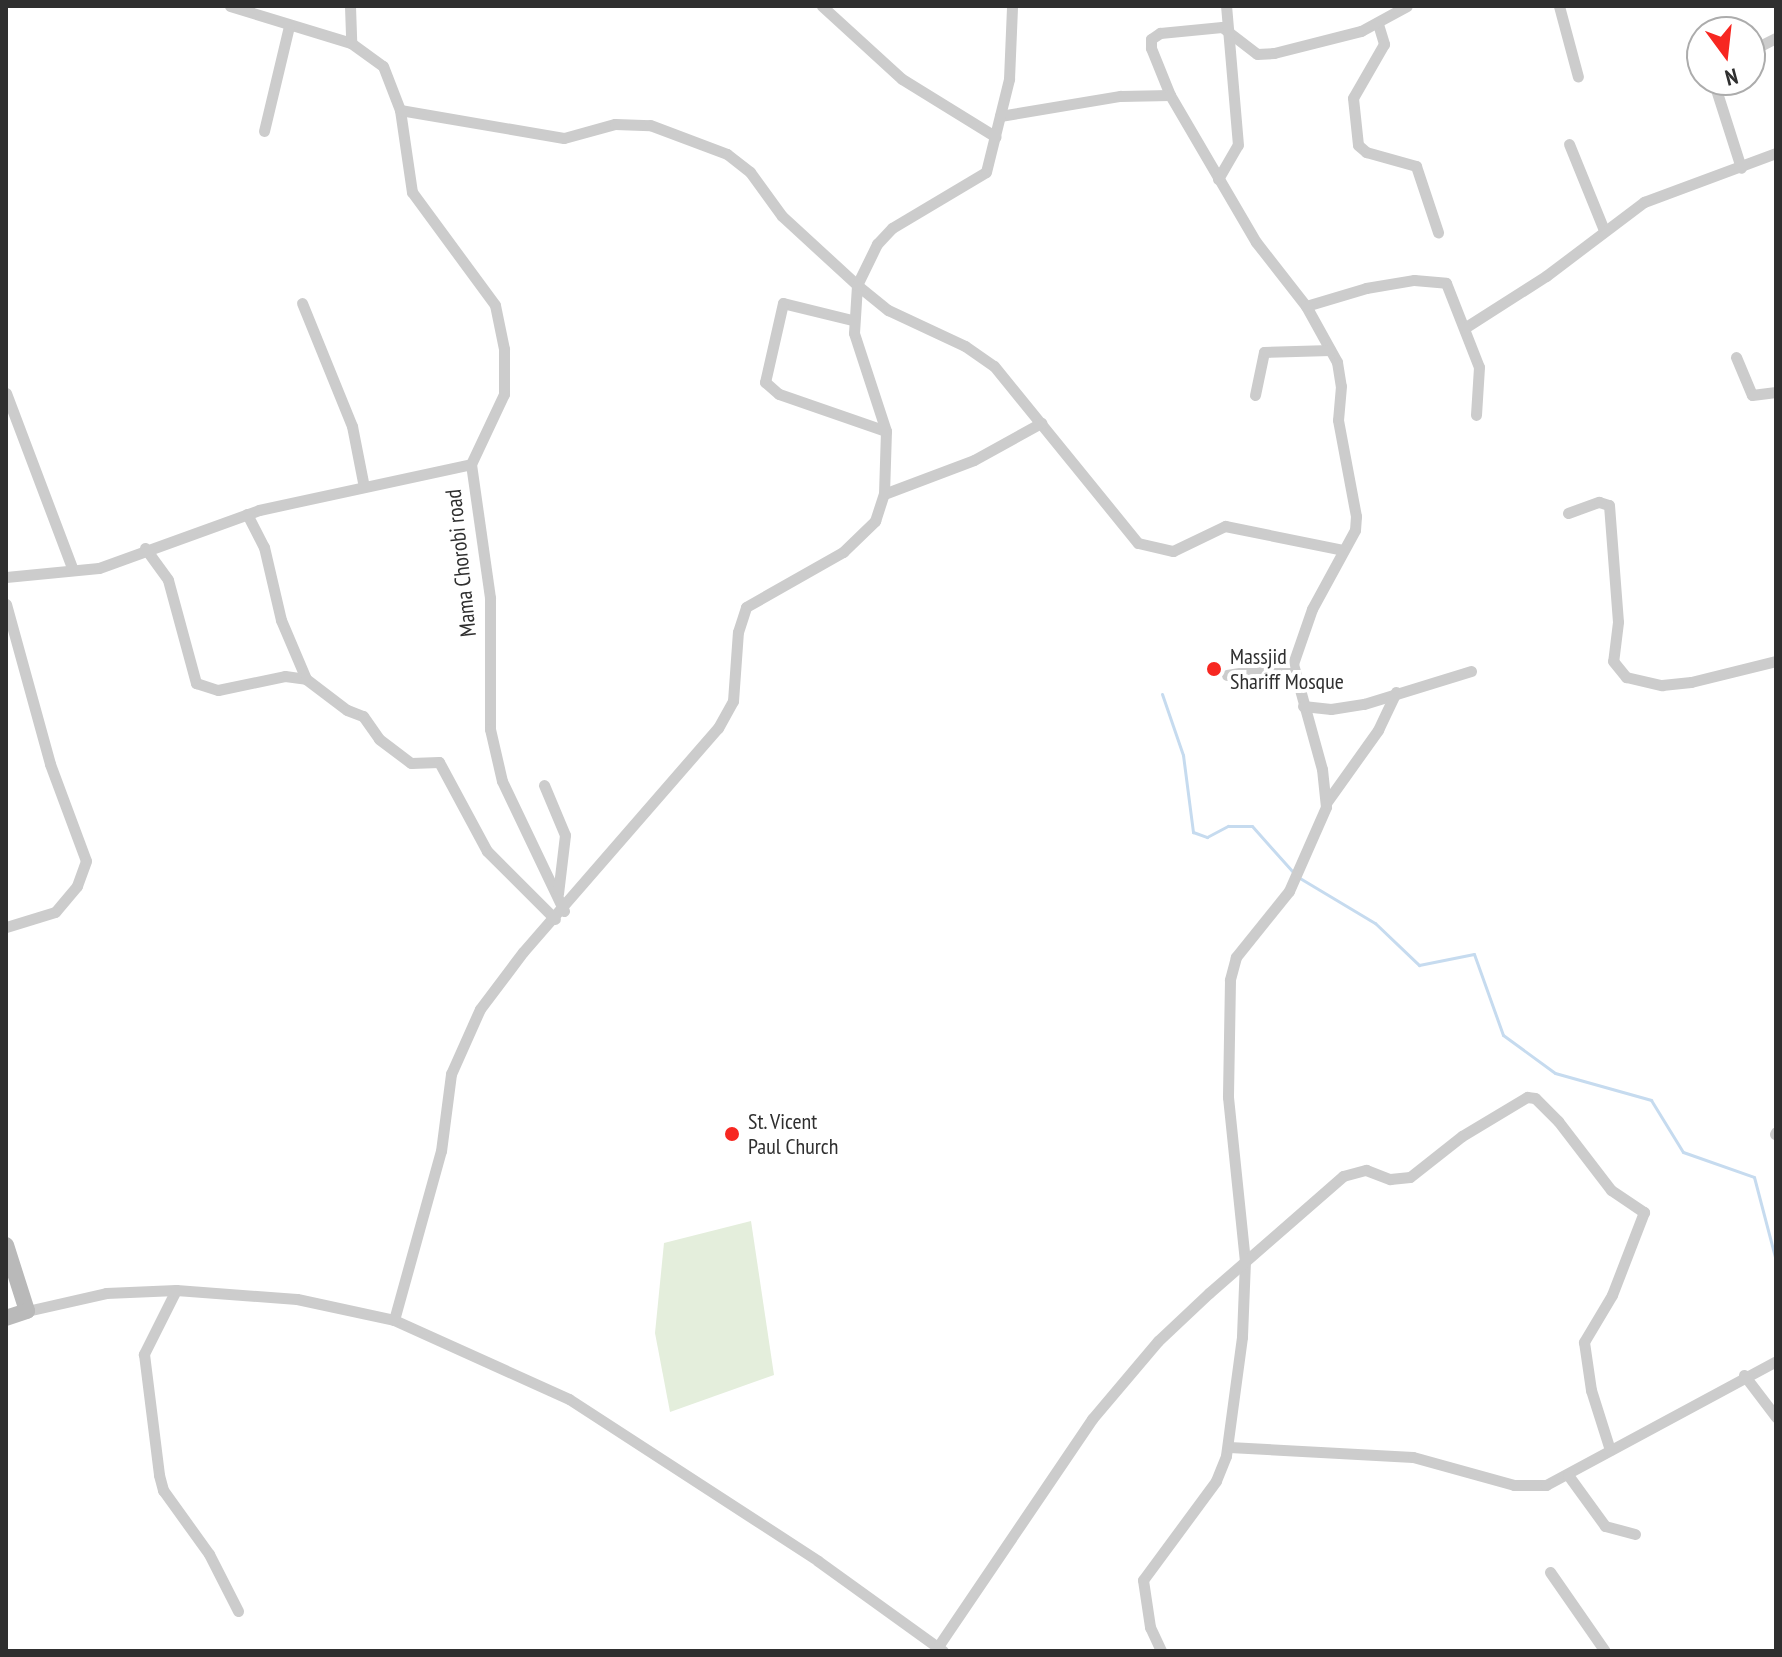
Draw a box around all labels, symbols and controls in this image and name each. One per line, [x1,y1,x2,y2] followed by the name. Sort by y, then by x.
[1686,16,1766,96] north arrow
[1722,62,1741,92] text: N
[440,488,482,638] street label: Mama Chorobi road
[1230,643,1344,694] place label: Massjid Shariff Mosque
[1205,660,1223,678] marker: Massjid Shariff Mosque
[748,1108,838,1160] place label: St. Vicent Paul Church
[723,1125,741,1143] marker: St. Vicent Paul Church

